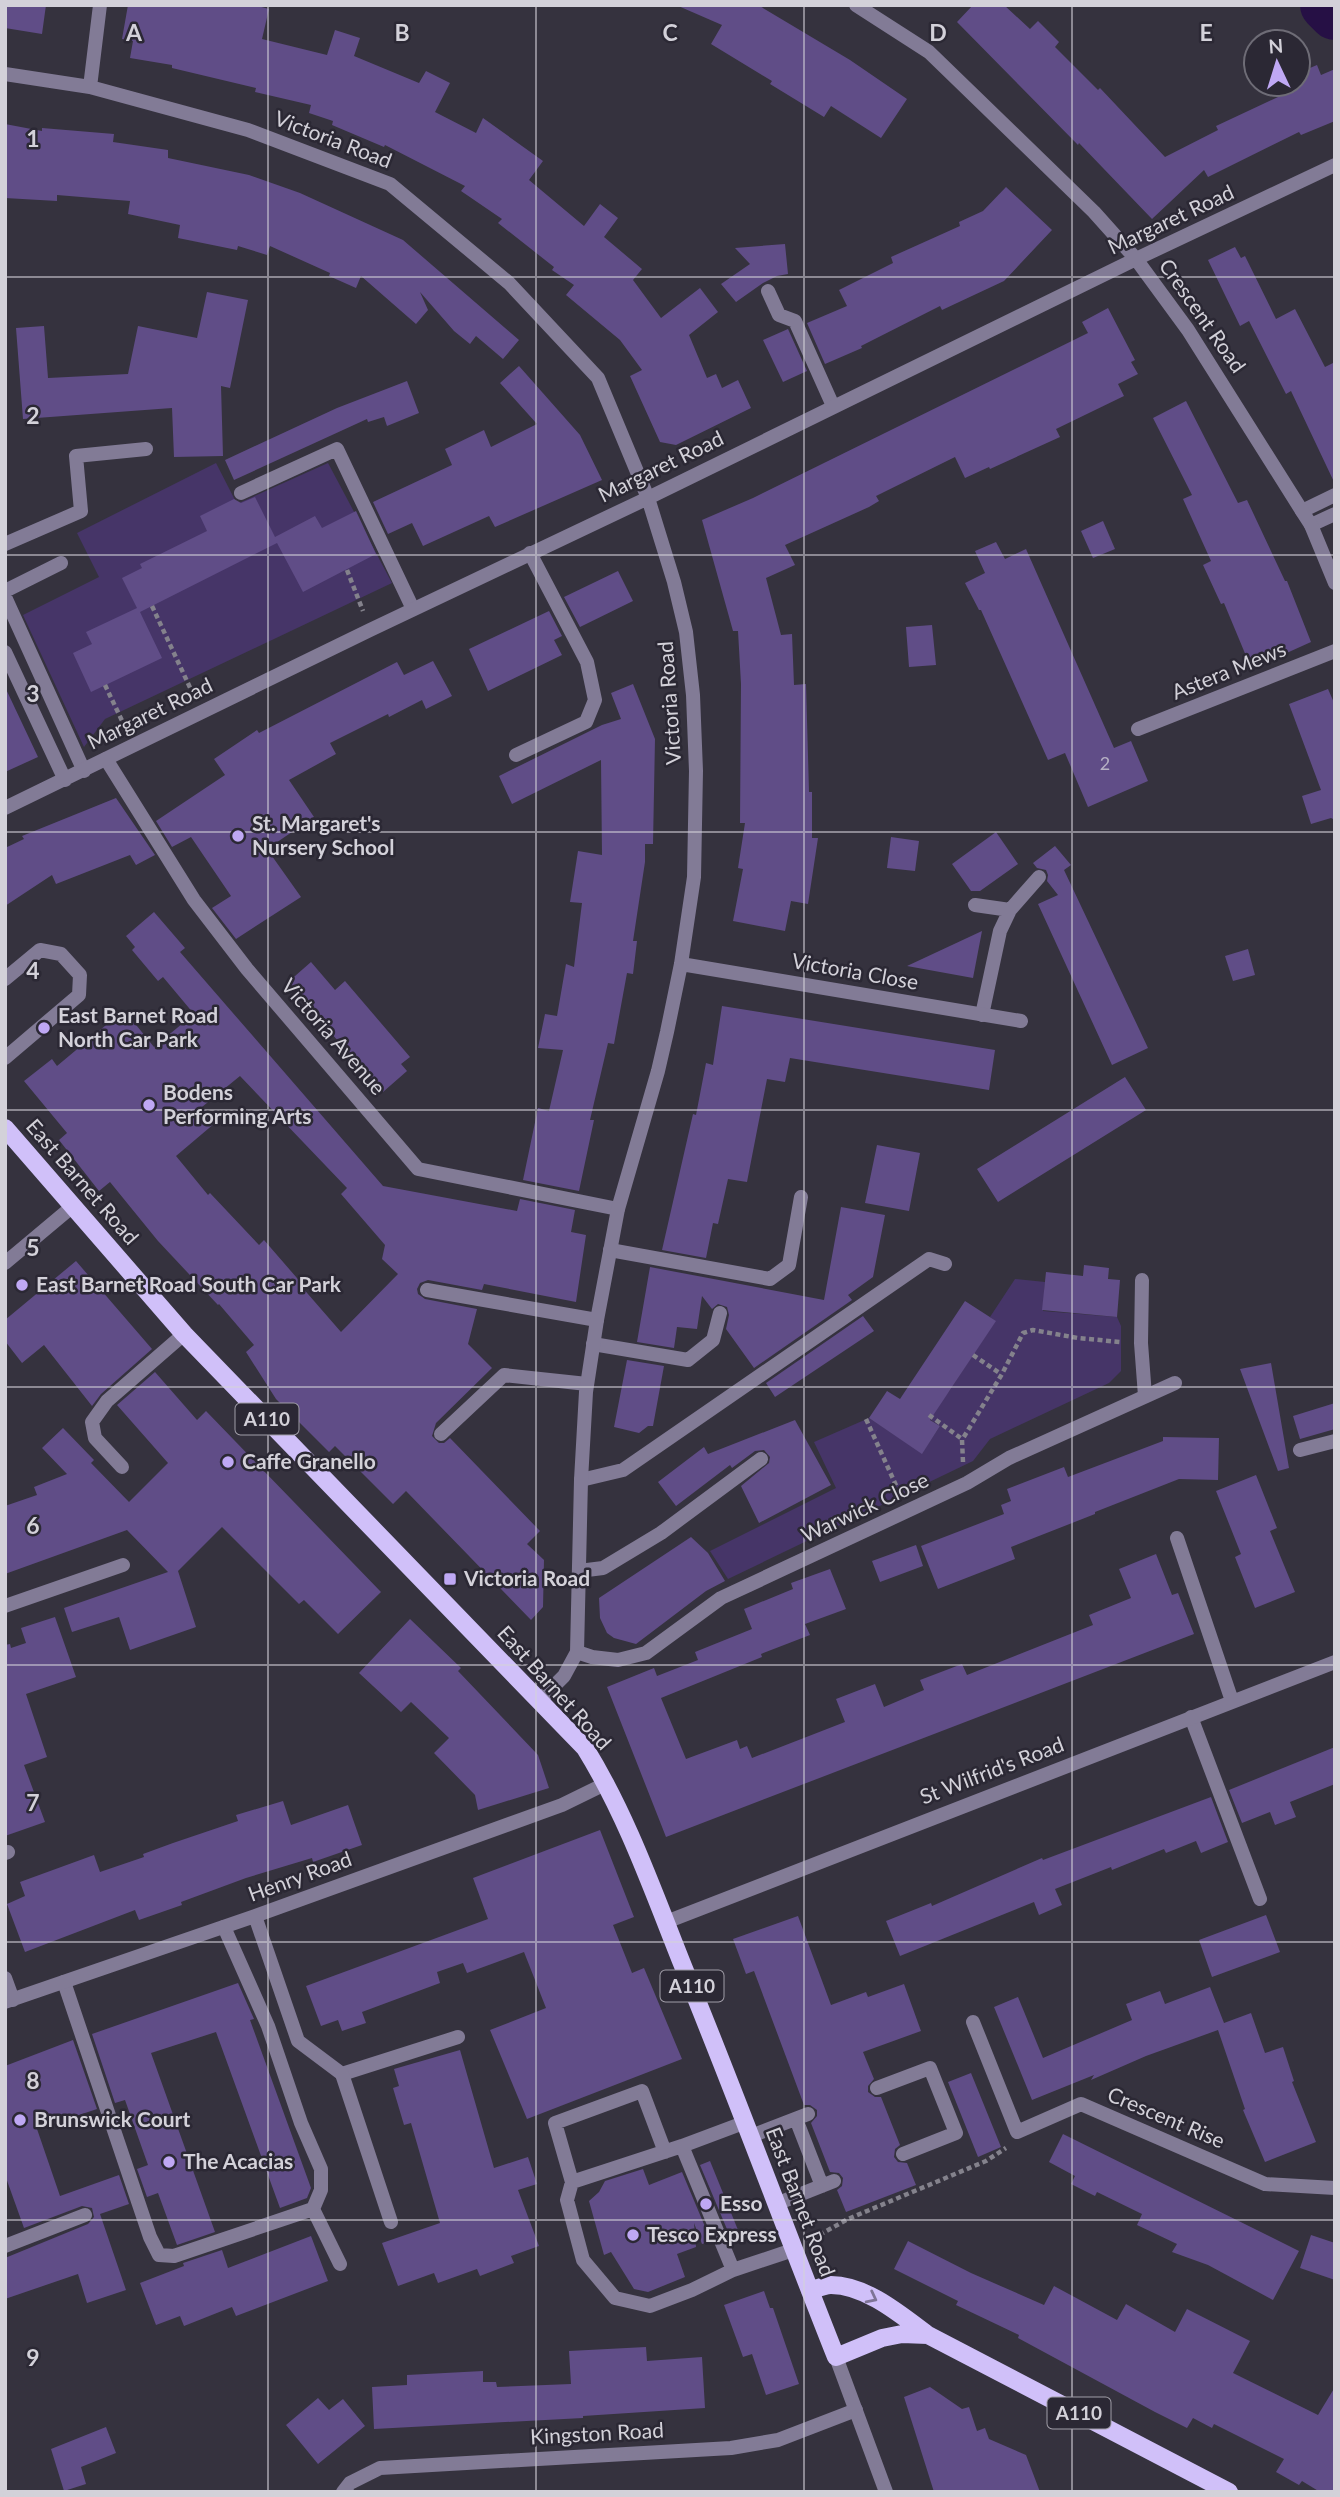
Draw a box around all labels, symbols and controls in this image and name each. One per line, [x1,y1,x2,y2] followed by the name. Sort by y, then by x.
[125,18,143,46] text: A
[394,18,410,46] text: B
[662,18,678,46] text: C
[929,18,947,46] text: D
[1199,18,1213,46] text: E
[1242,28,1312,98] north arrow
[1268,34,1284,58] text: N
[271,105,396,172] street label: Victoria Road
[26,124,40,152] text: 1
[1103,179,1237,259] street label: Margaret Road
[1155,253,1252,377] street label: Crescent Road
[26,401,40,429] text: 2
[594,425,727,507] street label: Margaret Road
[1168,635,1289,704] street label: Astera Mews
[652,641,685,766] street label: Victoria Road
[83,672,216,754] street label: Margaret Road
[26,679,40,707] text: 3
[1100,752,1110,774] house number: 2
[252,810,394,859] place label: St. Margaret's Nursery School
[230,828,246,844] marker: St. Margaret's Nursery School
[790,947,921,994] street label: Victoria Close
[26,956,40,984] text: 4
[277,973,391,1099] street label: Victoria Avenue
[58,1002,218,1051] place label: East Barnet Road North Car Park
[36,1020,52,1036] marker: East Barnet Road North Car Park
[163,1079,311,1128] place label: Bodens Performing Arts
[141,1097,157,1113] marker: Bodens Performing Arts
[22,1113,144,1249] street label: East Barnet Road
[26,1233,40,1261] text: 5
[36,1271,342,1296] place label: East Barnet Road South Car Park
[14,1277,30,1293] marker: East Barnet Road South Car Park
[236,1404,298,1434] road number: A110
[242,1448,376,1473] place label: Caffe Granello
[220,1454,236,1470] marker: Caffe Granello
[797,1466,932,1547] street label: Warwick Close
[26,1511,40,1539] text: 6
[463,1565,590,1590] place label: Victoria Road
[442,1571,458,1587] marker: Victoria Road
[493,1620,617,1754] street label: East Barnet Road
[916,1731,1067,1809] street label: St Wilfrid's Road
[26,1788,40,1816] text: 7
[244,1845,355,1906] street label: Henry Road
[660,1970,724,2002] road number: A110
[26,2066,40,2094] text: 8
[1104,2081,1229,2153] street label: Crescent Rise
[34,2106,190,2131] place label: Brunswick Court
[12,2112,28,2128] marker: Brunswick Court
[761,2123,841,2280] street label: East Barnet Road
[183,2148,293,2173] place label: The Acacias
[161,2154,177,2170] marker: The Acacias
[720,2190,762,2215] place label: Esso
[698,2196,714,2212] marker: Esso
[647,2221,777,2246] place label: Tesco Express
[625,2227,641,2243] marker: Tesco Express
[865,2290,877,2304] one-way arrow
[26,2343,40,2371] text: 9
[1048,2398,1110,2428] road number: A110
[529,2417,664,2448] street label: Kingston Road

